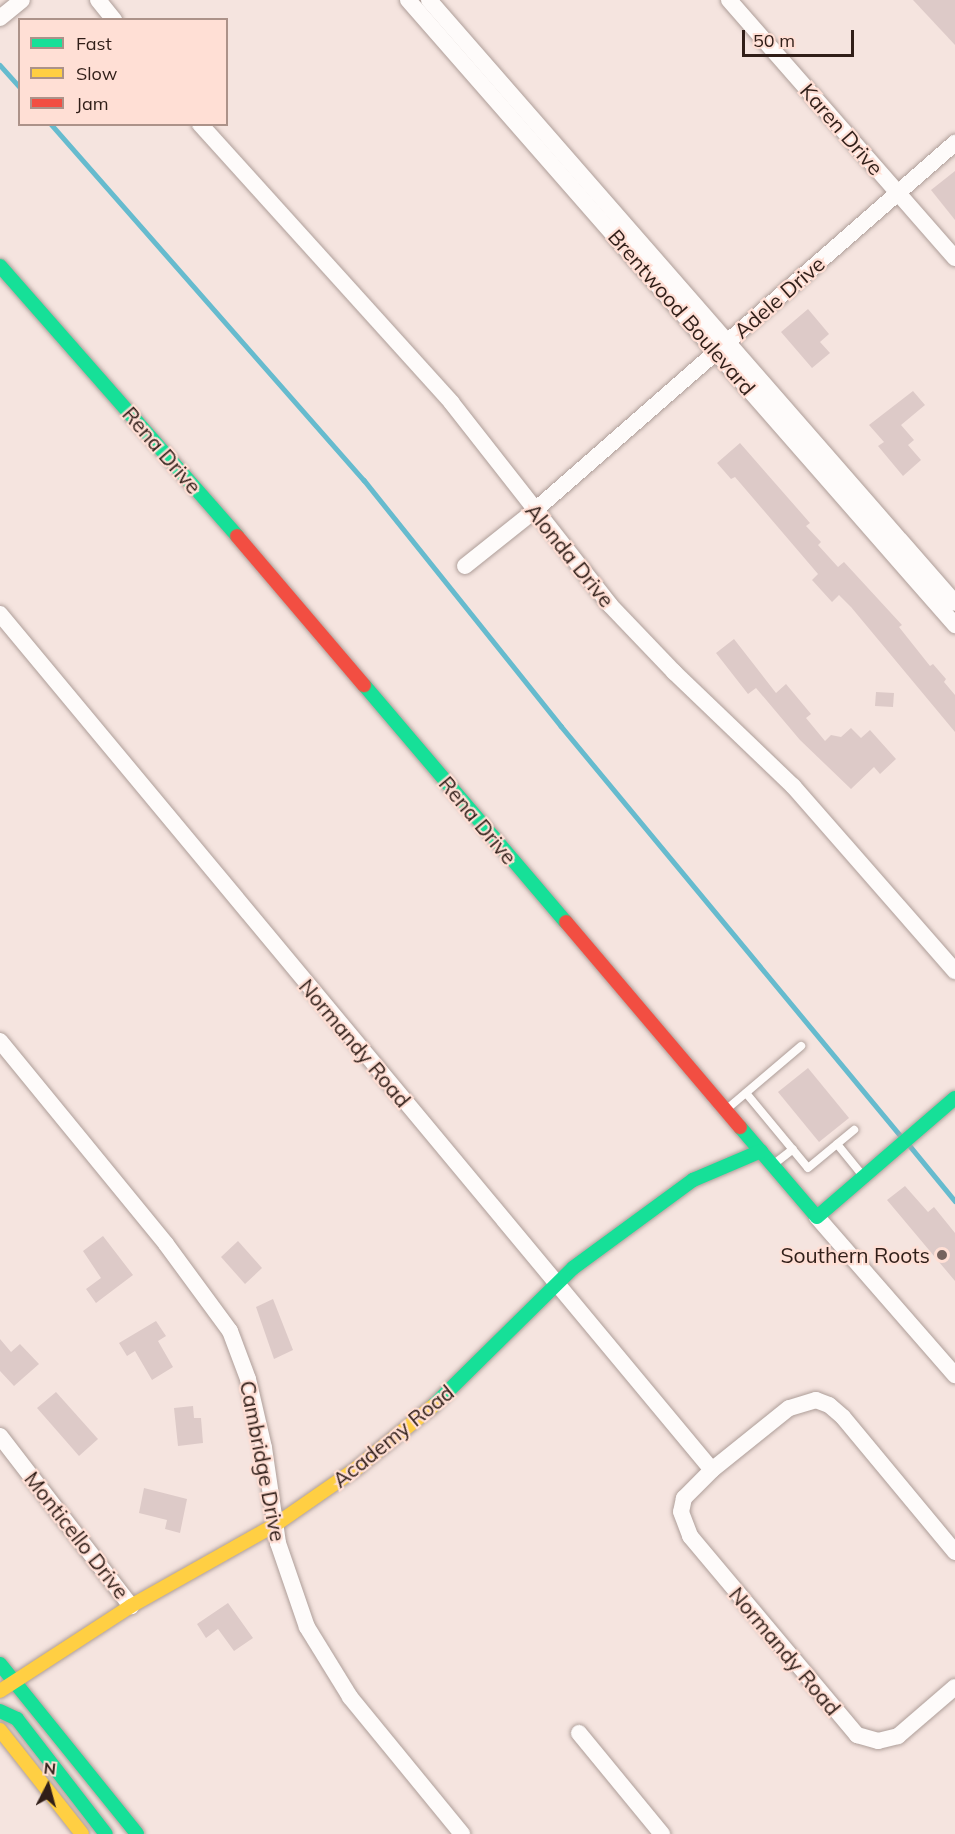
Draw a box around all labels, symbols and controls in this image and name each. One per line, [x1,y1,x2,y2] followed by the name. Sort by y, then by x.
[18,18,228,126] legend
[745,18,858,56] scale bar
[753,29,795,52] text: 50 m
[76,32,112,55] text: Fast
[76,62,117,85] text: Slow
[795,78,889,180] street label: Karen Drive
[76,92,109,115] text: Jam
[603,224,761,400] street label: Brentwood Boulevard
[728,251,830,343] street label: Adele Drive
[117,401,207,499] street label: Rena Drive
[521,498,619,612] street label: Alonda Drive
[434,771,522,869] street label: Rena Drive
[294,974,416,1112] street label: Normandy Road
[780,1242,930,1268] place label: Southern Roots
[935,1248,949,1262] marker: Southern Roots
[235,1379,291,1543] street label: Cambridge Drive
[327,1379,459,1493] street label: Academy Road
[20,1466,134,1604] street label: Monticello Drive
[724,1582,846,1720] street label: Normandy Road
[18,1756,78,1816] north arrow
[43,1758,57,1779] text: N

